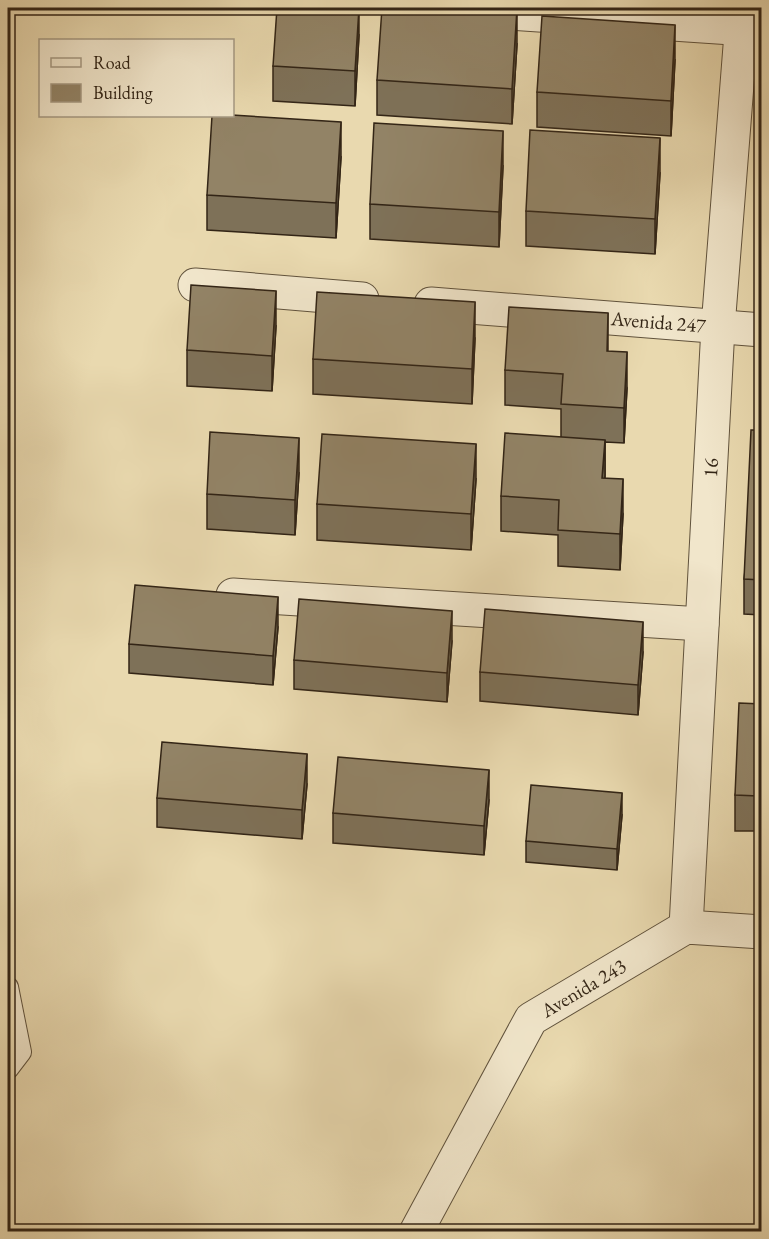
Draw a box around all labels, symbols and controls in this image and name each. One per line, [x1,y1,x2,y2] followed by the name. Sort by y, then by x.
[39,39,234,117] legend
[93,51,132,74] text: Road
[93,81,153,104] text: Building
[609,305,707,339] street label: Avenida 247
[697,457,724,478] street label: 16
[535,952,631,1024] street label: Avenida 243

